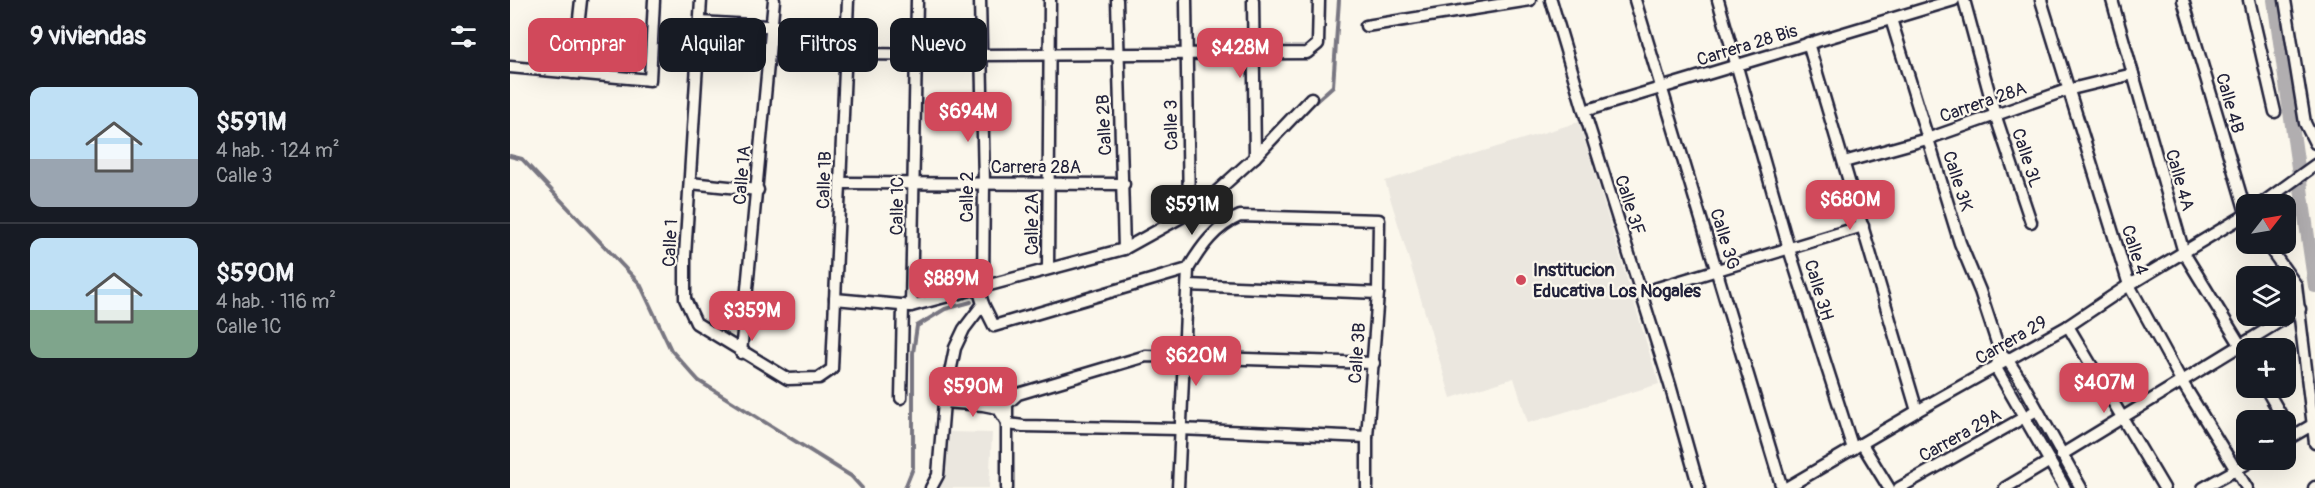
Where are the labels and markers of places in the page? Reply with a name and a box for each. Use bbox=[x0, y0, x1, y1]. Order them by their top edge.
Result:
pin: $428M bbox=[1198, 28, 1282, 79]
pin: $694M bbox=[926, 92, 1010, 143]
pin: $680M bbox=[1808, 180, 1892, 231]
pin: $591M bbox=[1150, 185, 1234, 236]
pin: $889M bbox=[909, 259, 993, 310]
place label: Institucion Educativa Los Nogales bbox=[1533, 259, 1702, 303]
marker: Institucion Educativa Los Nogales bbox=[1514, 273, 1528, 287]
pin: $359M bbox=[710, 291, 794, 342]
pin: $620M bbox=[1154, 336, 1238, 387]
pin: $407M bbox=[2062, 363, 2146, 414]
pin: $590M bbox=[931, 367, 1015, 418]

